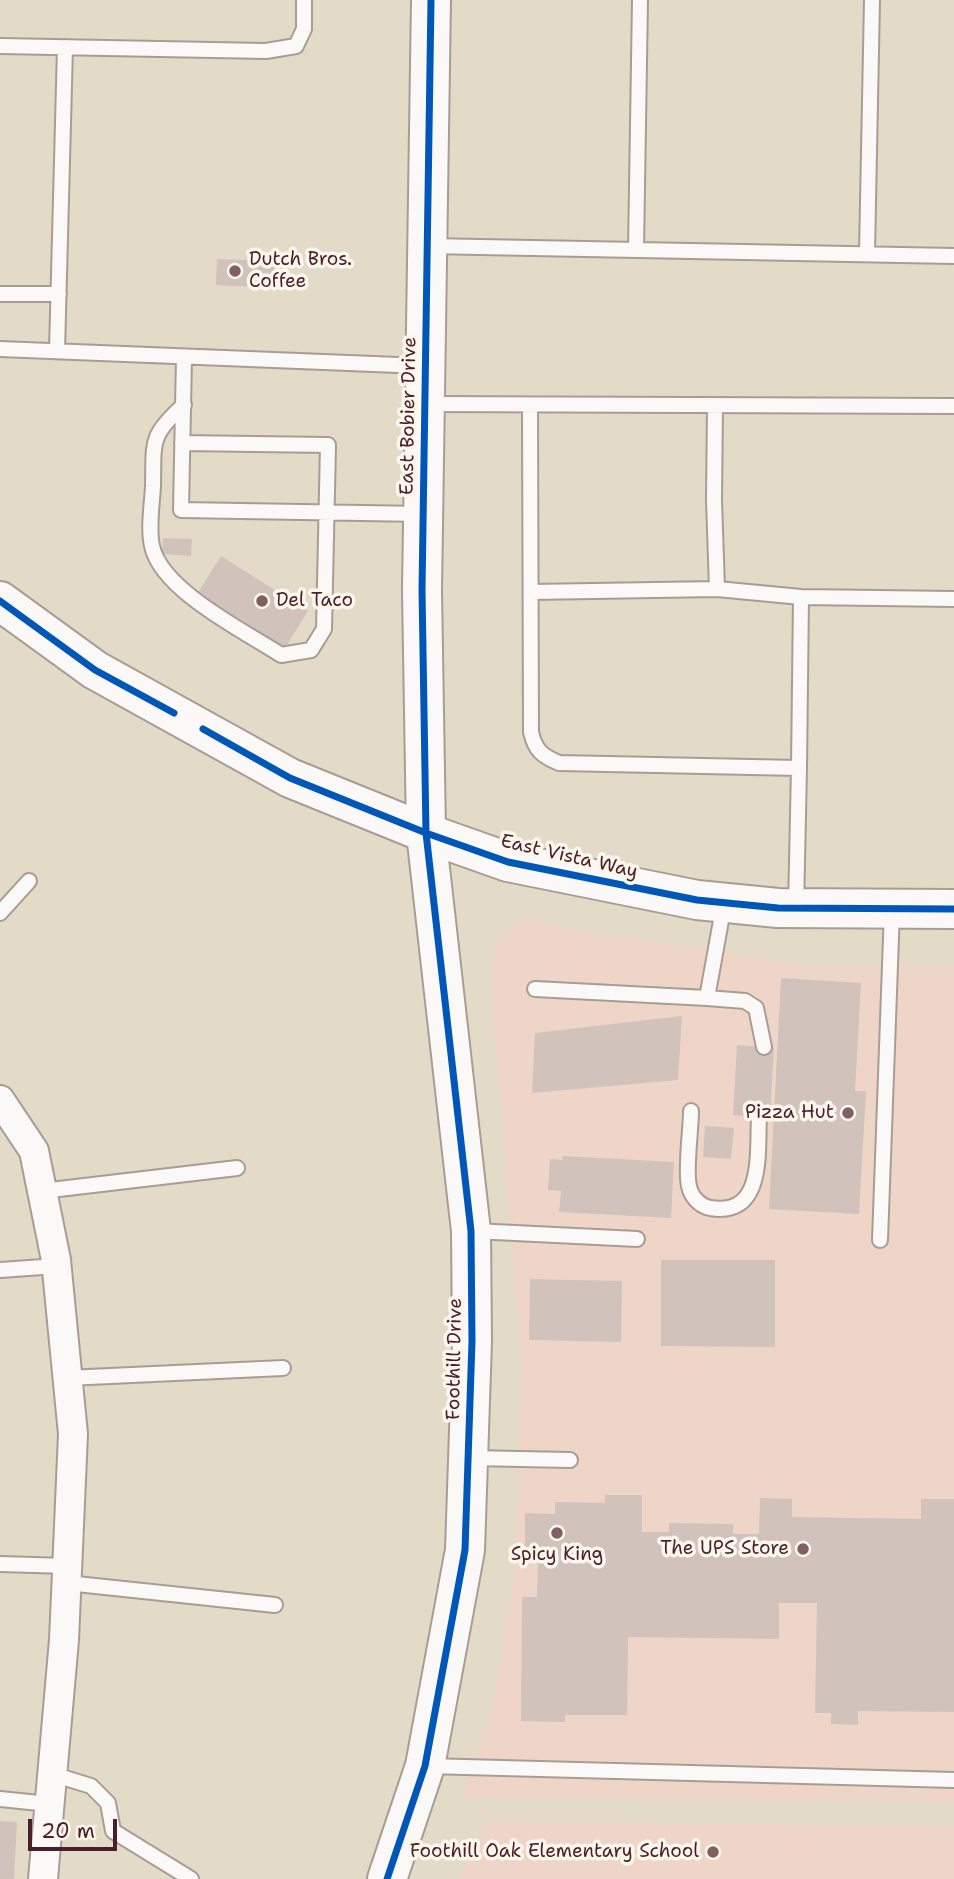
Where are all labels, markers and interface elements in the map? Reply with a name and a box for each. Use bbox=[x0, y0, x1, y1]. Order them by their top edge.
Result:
place label: Dutch Bros. Coffee bbox=[249, 249, 352, 293]
marker: Dutch Bros. Coffee bbox=[227, 263, 243, 279]
street label: East Bobier Drive bbox=[396, 337, 422, 495]
place label: Del Taco bbox=[276, 590, 353, 612]
marker: Del Taco bbox=[254, 593, 270, 609]
street label: East Vista Way bbox=[498, 830, 640, 884]
place label: Pizza Hut bbox=[745, 1102, 834, 1124]
marker: Pizza Hut bbox=[840, 1105, 856, 1121]
street label: Foothill Drive bbox=[443, 1298, 467, 1420]
marker: Spicy King bbox=[549, 1525, 565, 1541]
place label: The UPS Store bbox=[660, 1538, 789, 1560]
marker: The UPS Store bbox=[795, 1541, 811, 1557]
place label: Spicy King bbox=[511, 1544, 603, 1566]
scale bar bbox=[32, 1806, 121, 1850]
text: 20 m bbox=[41, 1817, 95, 1845]
place label: Foothill Oak Elementary School bbox=[410, 1841, 699, 1863]
marker: Foothill Oak Elementary School bbox=[705, 1844, 721, 1860]

